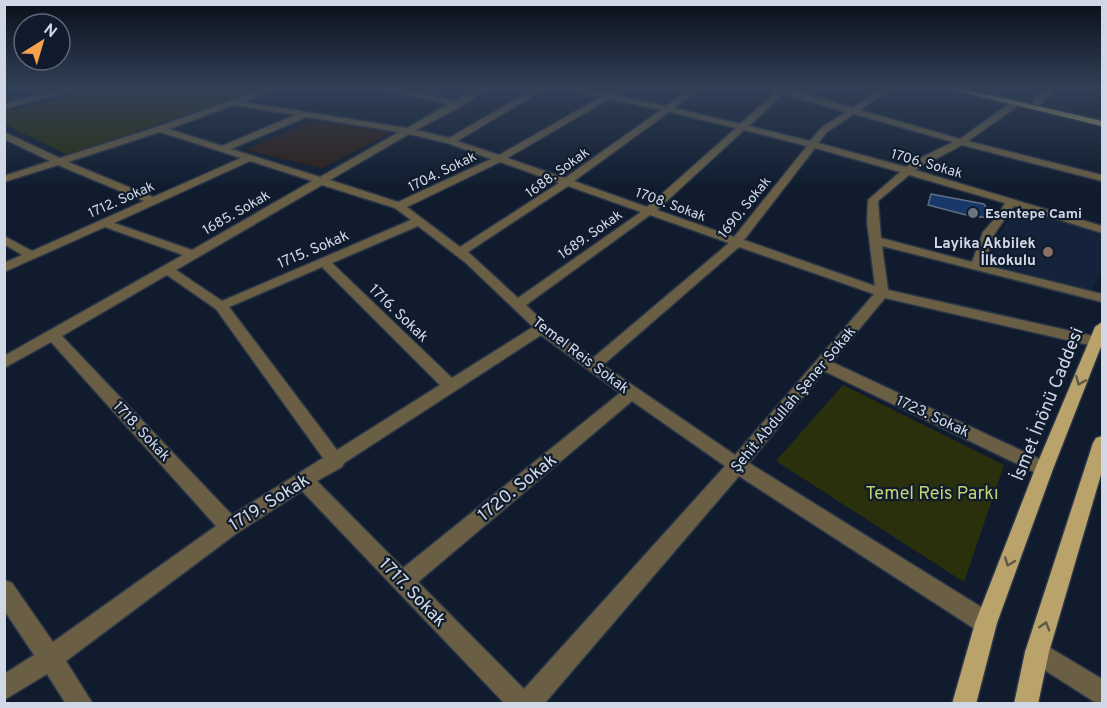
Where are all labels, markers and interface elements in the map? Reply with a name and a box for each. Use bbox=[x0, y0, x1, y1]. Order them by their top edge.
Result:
north arrow bbox=[12, 12, 72, 72]
text: N bbox=[39, 20, 60, 43]
street label: 1688. Sokak bbox=[523, 144, 593, 202]
street label: 1706. Sokak bbox=[889, 146, 964, 183]
street label: 1704. Sokak bbox=[406, 148, 480, 196]
street label: 1690. Sokak bbox=[715, 174, 775, 242]
street label: 1712. Sokak bbox=[86, 178, 157, 223]
street label: 1708. Sokak bbox=[633, 185, 708, 226]
street label: 1685. Sokak bbox=[200, 187, 274, 239]
marker: Esentepe Cami bbox=[966, 206, 980, 220]
place label: Esentepe Cami bbox=[985, 206, 1082, 223]
street label: 1689. Sokak bbox=[555, 207, 626, 264]
street label: 1715. Sokak bbox=[275, 227, 352, 274]
place label: Layika Akbilek İlkokulu bbox=[934, 235, 1036, 271]
marker: Layika Akbilek İlkokulu bbox=[1041, 245, 1055, 259]
street label: 1716. Sokak bbox=[364, 281, 432, 347]
street label: Temel Reis Sokak bbox=[528, 314, 632, 399]
street label: Şehit Abdullah Şener Sokak bbox=[727, 323, 861, 477]
street label: İsmet İnönü Caddesi bbox=[1005, 324, 1090, 485]
one-way arrow bbox=[1075, 374, 1087, 385]
street label: 1723. Sokak bbox=[893, 392, 972, 443]
street label: 1718. Sokak bbox=[108, 398, 174, 466]
street label: 1720. Sokak bbox=[474, 449, 562, 527]
street label: 1719. Sokak bbox=[225, 469, 314, 537]
park label: Temel Reis Parkı bbox=[865, 483, 999, 506]
street label: 1717. Sokak bbox=[373, 554, 451, 633]
one-way arrow bbox=[1004, 556, 1016, 567]
one-way arrow bbox=[1038, 621, 1050, 632]

